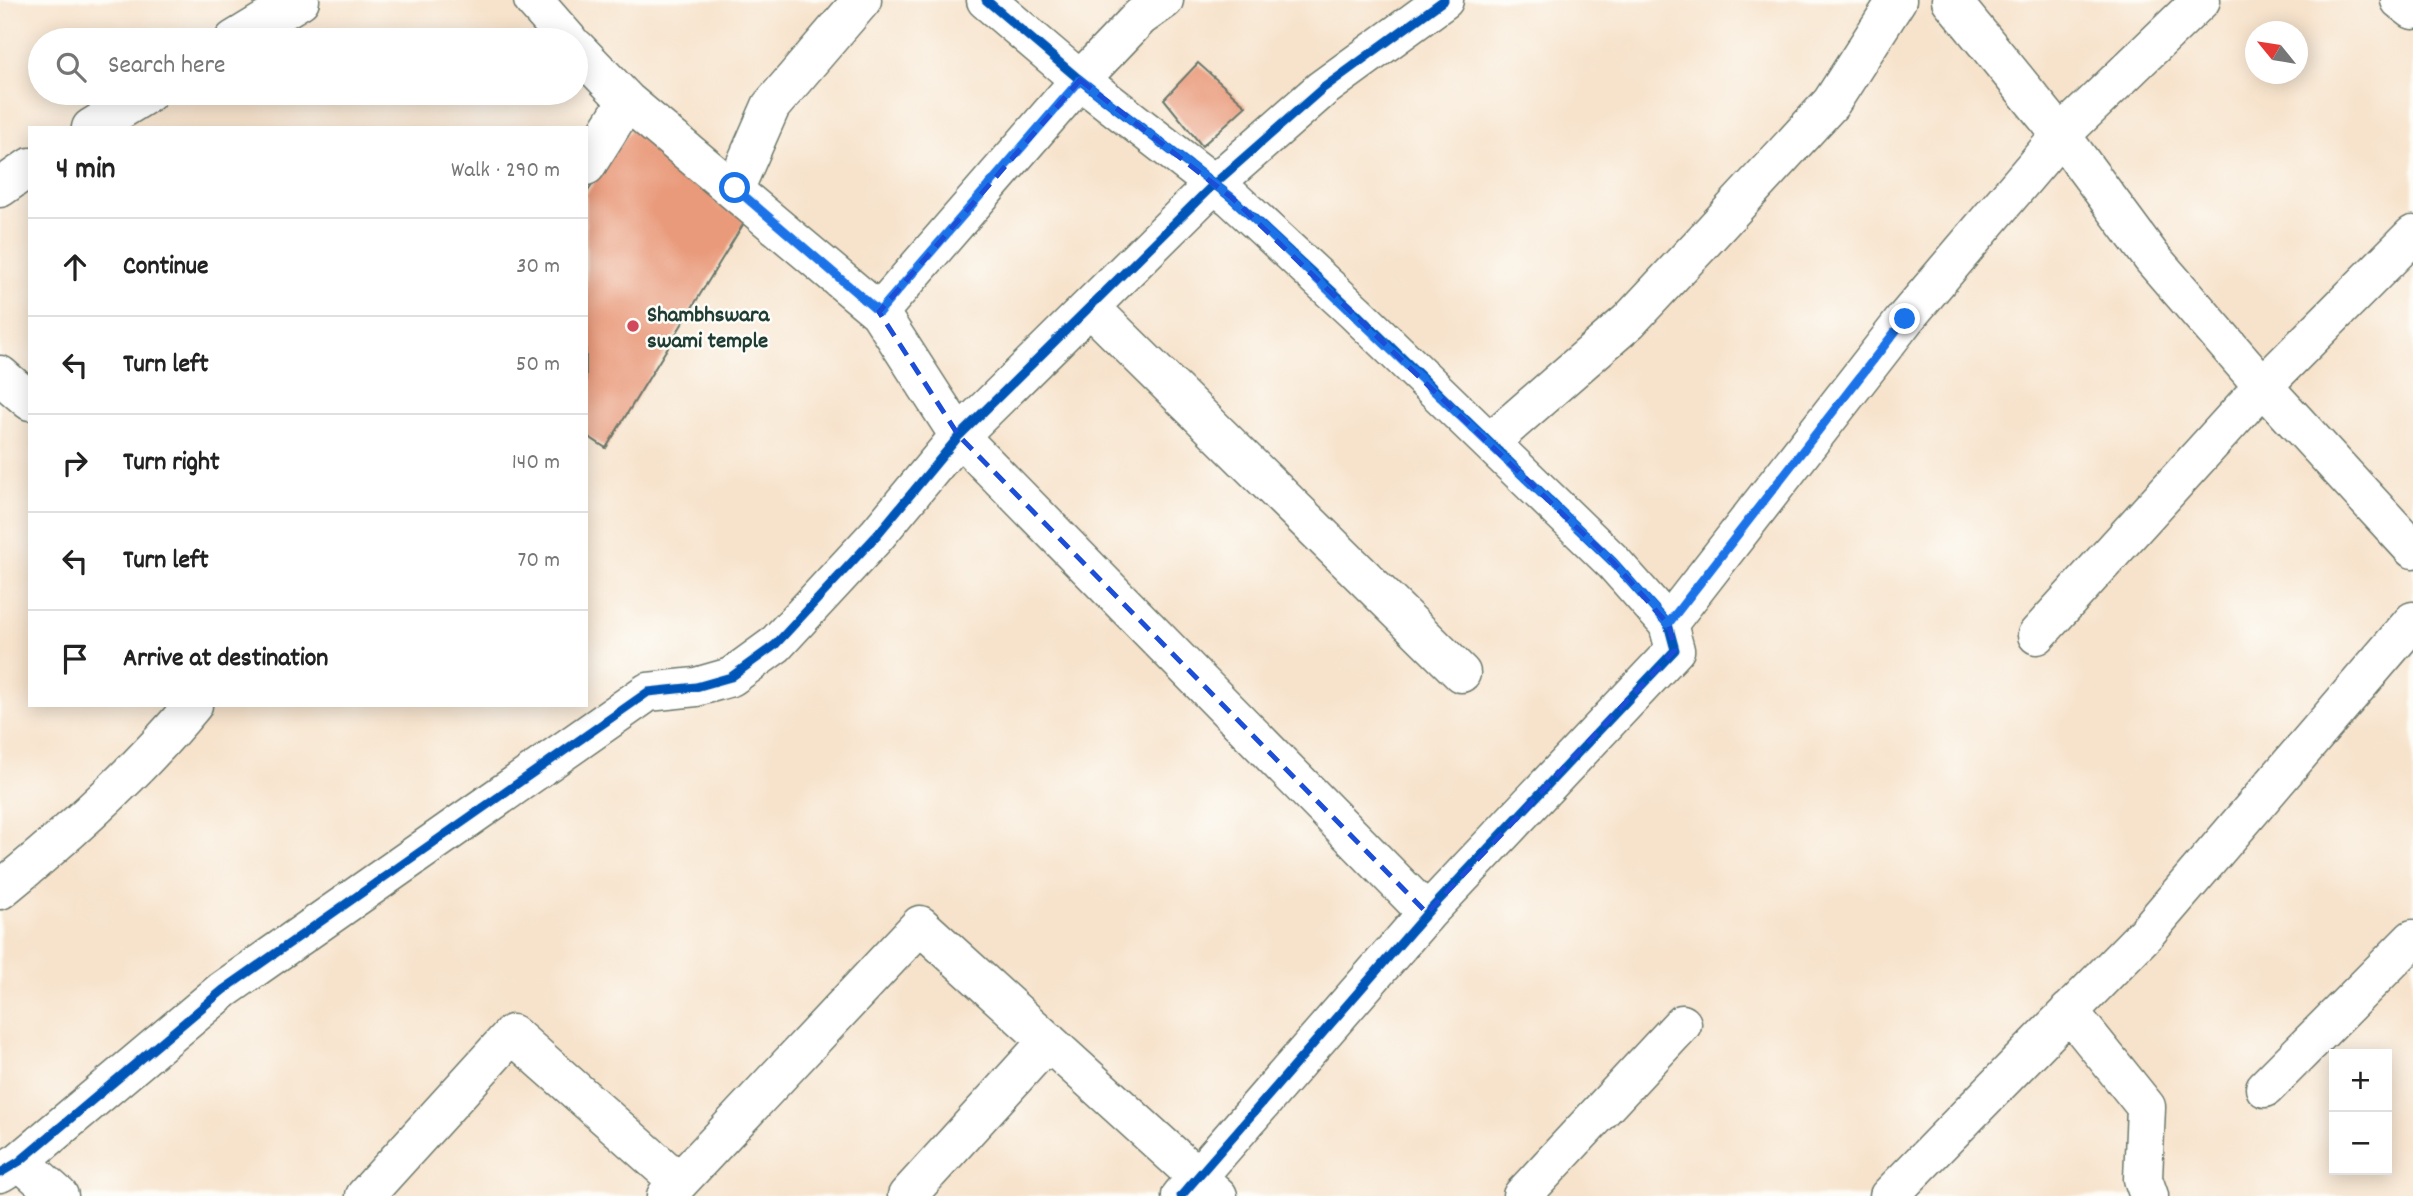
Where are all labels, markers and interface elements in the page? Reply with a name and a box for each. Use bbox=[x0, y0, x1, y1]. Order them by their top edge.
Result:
north arrow bbox=[2245, 21, 2308, 84]
search box bbox=[28, 28, 588, 105]
icon: search bbox=[52, 48, 90, 86]
text: Search here bbox=[108, 48, 226, 85]
text: 4 min bbox=[56, 150, 115, 193]
text: Walk · 290 m bbox=[451, 155, 560, 188]
route start bbox=[719, 172, 750, 203]
icon: ahead bbox=[56, 248, 94, 286]
text: Continue bbox=[123, 249, 208, 286]
text: 30 m bbox=[516, 251, 560, 284]
place label: Shambhswara swami temple bbox=[647, 300, 771, 359]
route end bbox=[1889, 303, 1920, 334]
marker: Shambhswara swami temple bbox=[625, 318, 641, 334]
icon: left bbox=[56, 346, 94, 384]
text: Turn left bbox=[123, 347, 209, 384]
text: 50 m bbox=[516, 349, 560, 382]
icon: right bbox=[56, 444, 94, 482]
text: Turn right bbox=[123, 445, 220, 482]
text: 140 m bbox=[512, 447, 560, 480]
icon: left bbox=[56, 542, 94, 580]
text: Turn left bbox=[123, 543, 209, 580]
text: 70 m bbox=[518, 545, 560, 578]
icon: arrive bbox=[56, 640, 94, 678]
text: Arrive at destination bbox=[123, 641, 328, 678]
map controls bbox=[2329, 1049, 2392, 1175]
button: + bbox=[2329, 1049, 2392, 1112]
button: − bbox=[2329, 1112, 2392, 1175]

